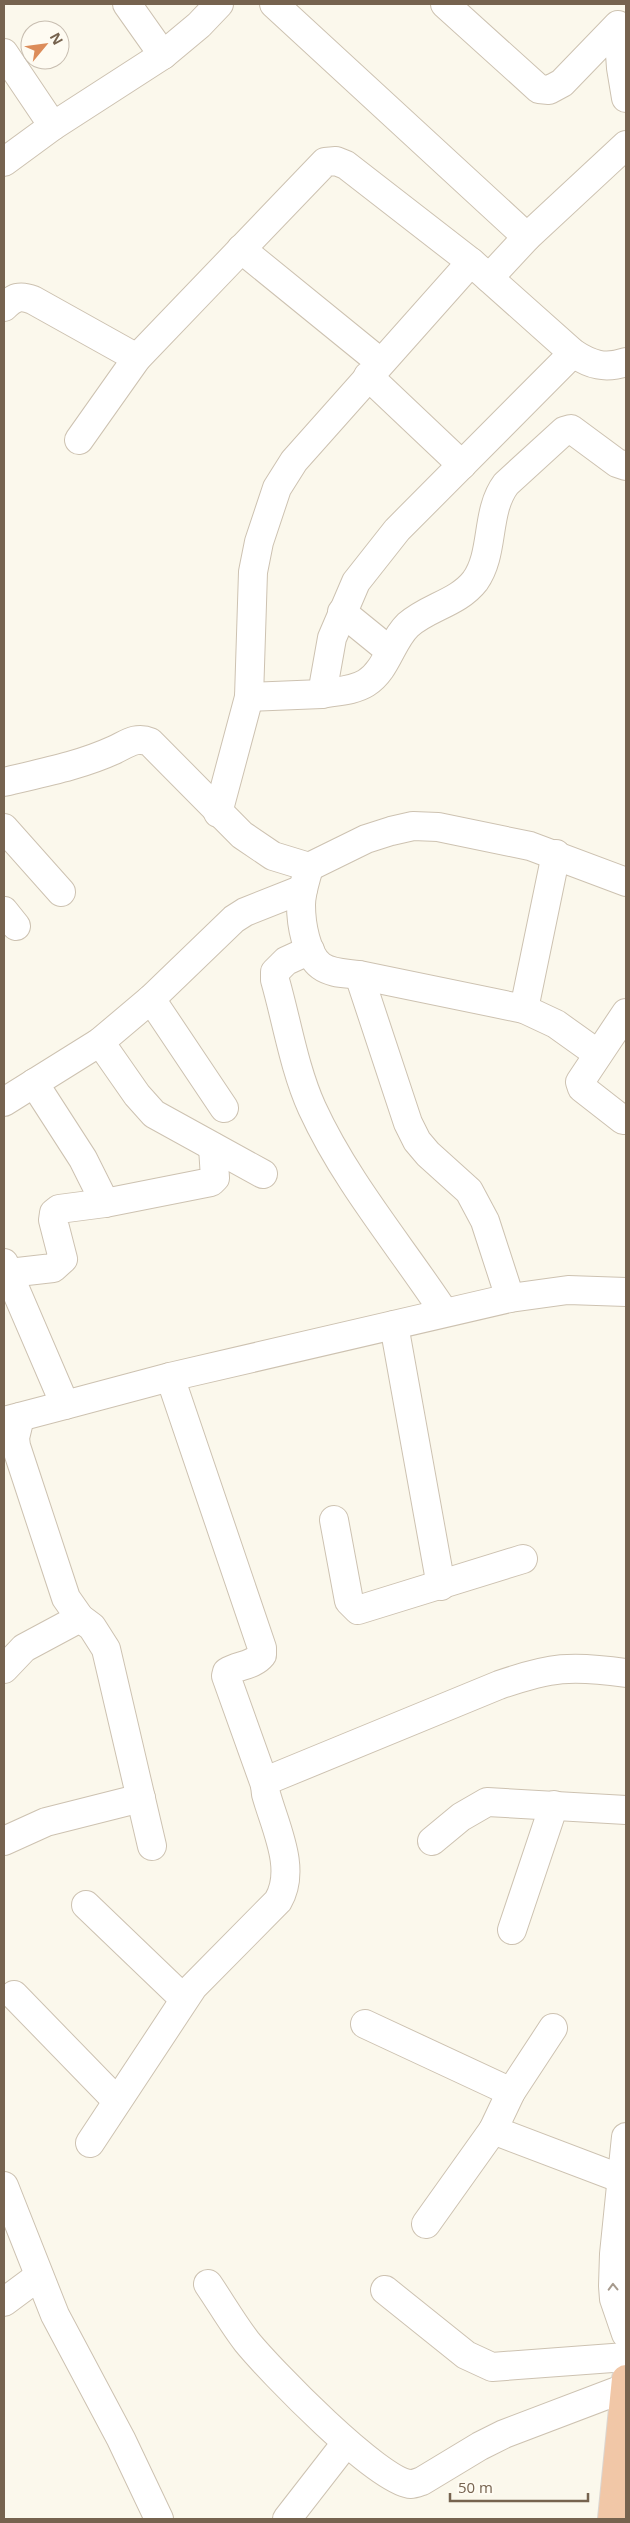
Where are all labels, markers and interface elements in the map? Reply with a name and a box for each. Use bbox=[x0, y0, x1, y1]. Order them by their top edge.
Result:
north arrow bbox=[20, 20, 70, 70]
text: N bbox=[46, 29, 68, 48]
one-way arrow bbox=[608, 2283, 618, 2291]
scale bar bbox=[450, 2470, 588, 2502]
text: 50 m bbox=[458, 2477, 493, 2497]

